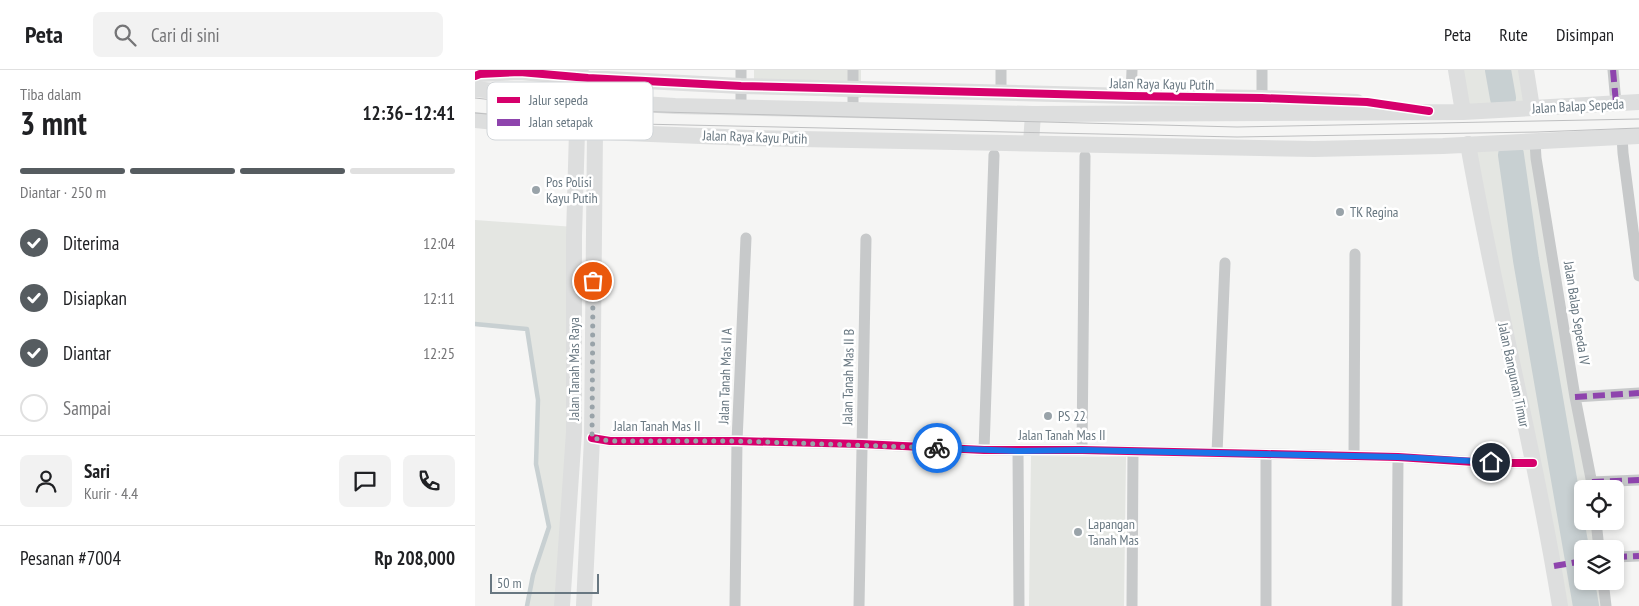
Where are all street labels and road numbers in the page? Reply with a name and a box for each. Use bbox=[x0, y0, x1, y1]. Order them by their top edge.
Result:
street label: Jalan Raya Kayu Putih bbox=[1109, 74, 1214, 94]
street label: Jalan Balap Sepeda bbox=[1530, 95, 1625, 117]
street label: Jalan Raya Kayu Putih bbox=[701, 126, 808, 148]
street label: Jalan Balap Sepeda IV bbox=[1560, 259, 1594, 367]
street label: Jalan Tanah Mas Raya bbox=[565, 317, 583, 422]
street label: Jalan Bangunan Timur bbox=[1494, 320, 1534, 429]
street label: Jalan Tanah Mas II A bbox=[714, 327, 736, 425]
street label: Jalan Tanah Mas II B bbox=[838, 329, 858, 426]
street label: Jalan Tanah Mas II bbox=[613, 417, 700, 435]
street label: Jalan Tanah Mas II bbox=[1018, 426, 1105, 444]

